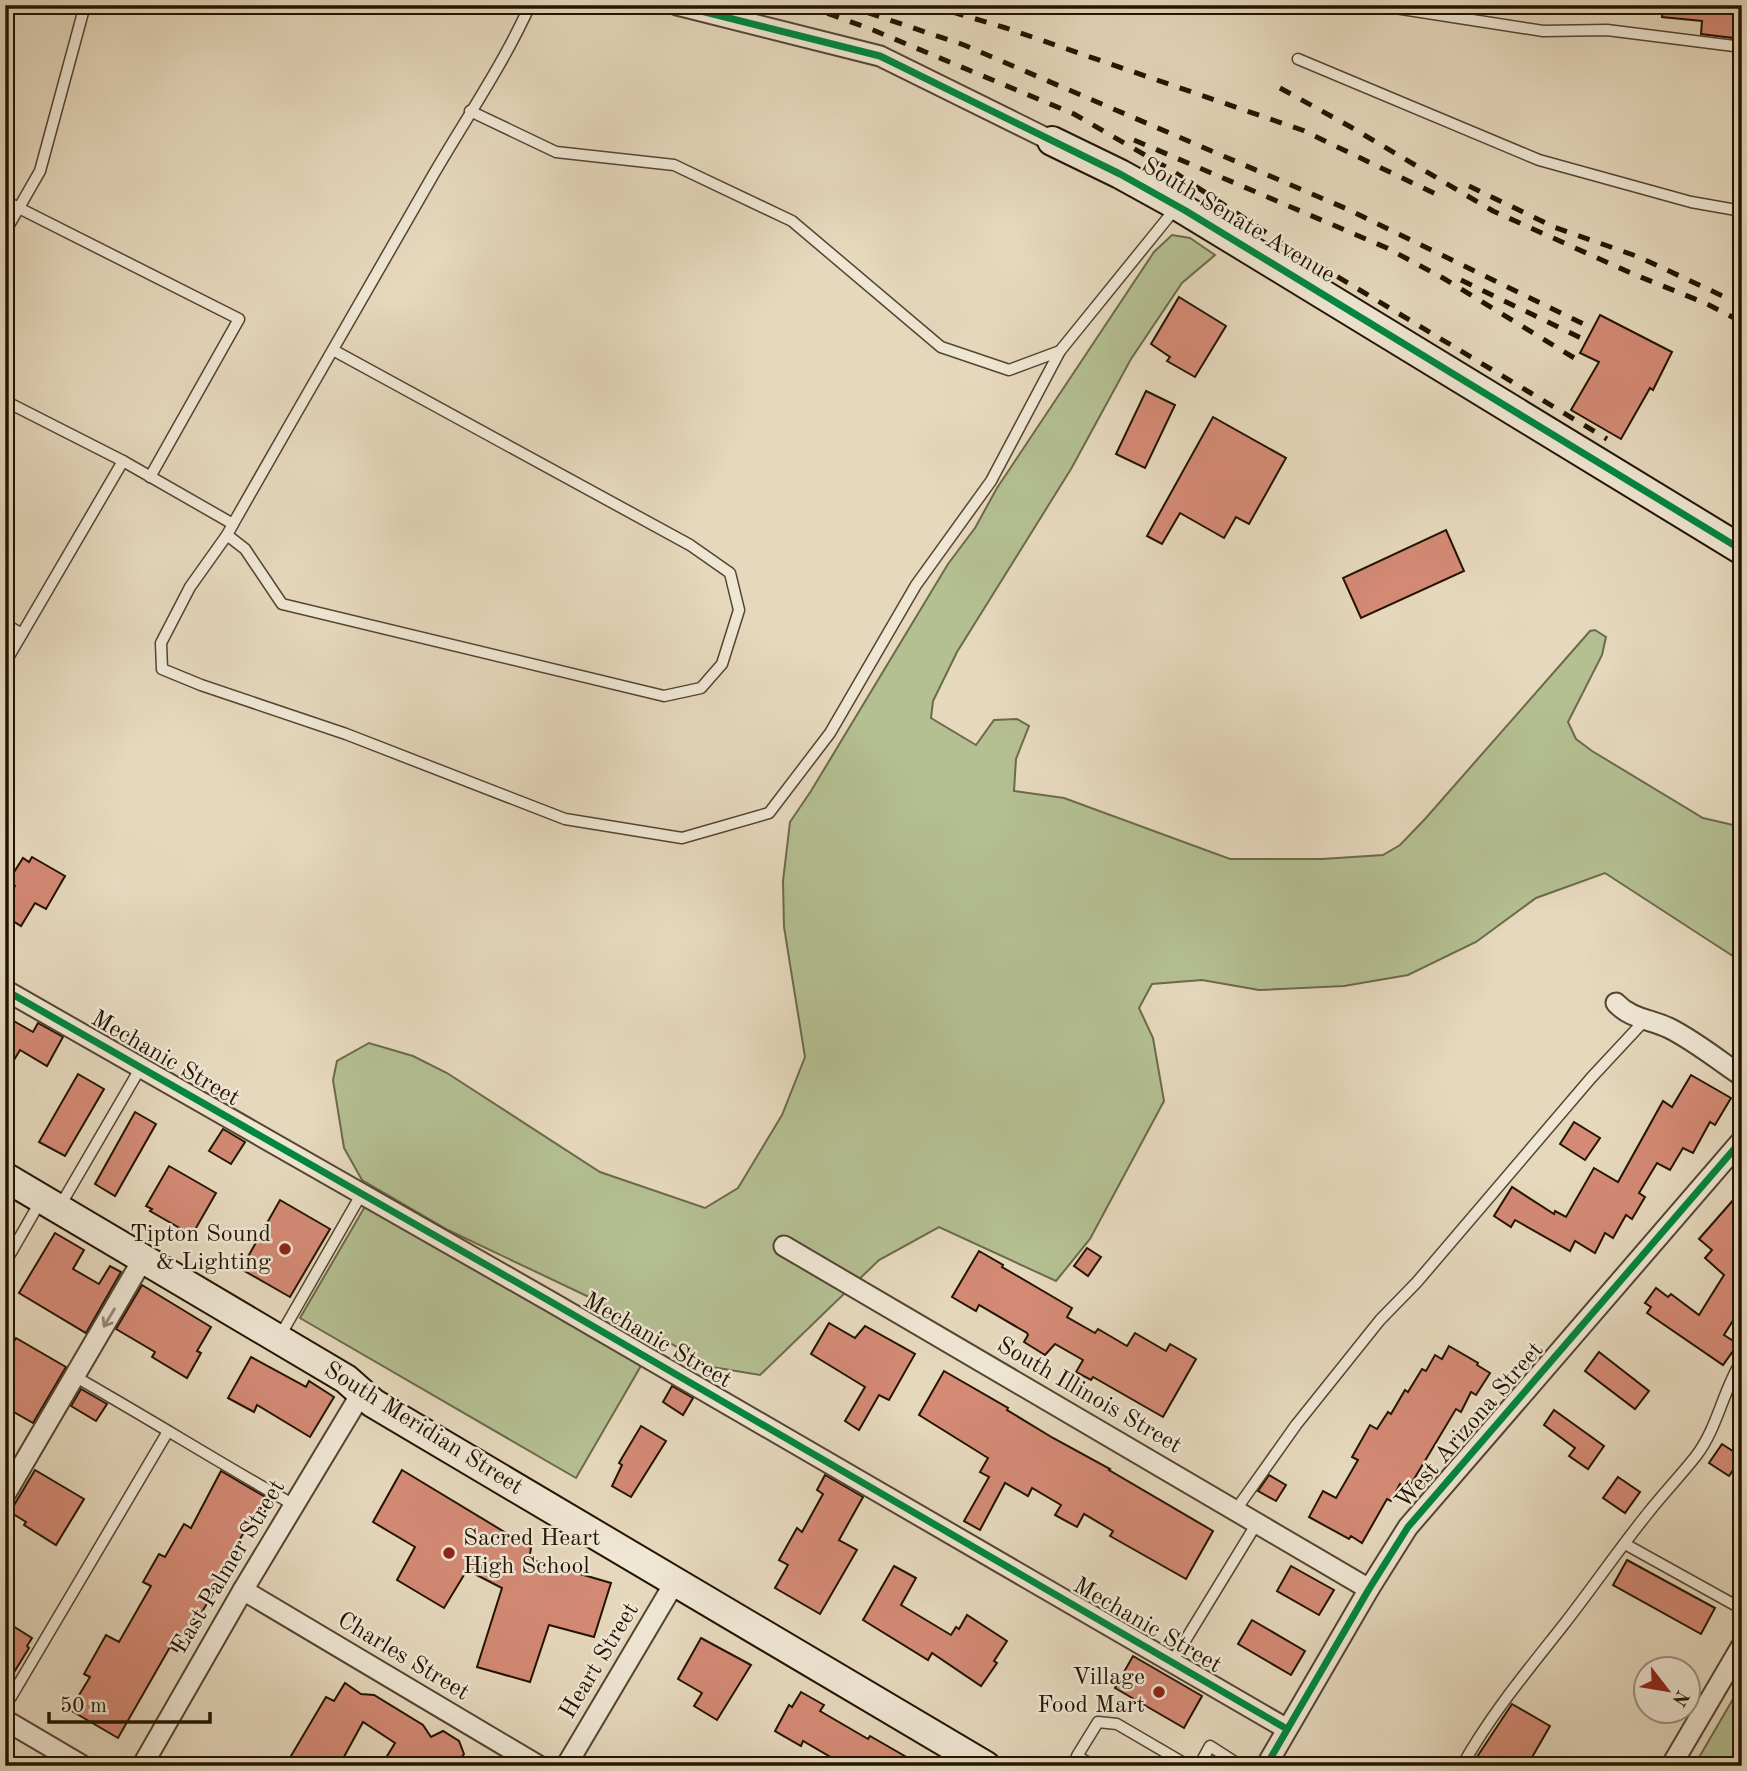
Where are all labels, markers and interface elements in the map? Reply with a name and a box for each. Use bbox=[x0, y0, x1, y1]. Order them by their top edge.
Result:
street label: South Senate Avenue bbox=[1137, 154, 1339, 288]
street label: Mechanic Street bbox=[87, 1007, 243, 1111]
place label: Tipton Sound & Lighting bbox=[130, 1223, 271, 1275]
marker: Tipton Sound & Lighting bbox=[277, 1241, 293, 1257]
street label: Mechanic Street bbox=[579, 1289, 735, 1393]
one-way arrow bbox=[101, 1307, 115, 1327]
street label: South Illinois Street bbox=[993, 1333, 1185, 1459]
street label: West Arizona Street bbox=[1391, 1338, 1549, 1514]
street label: South Meridian Street bbox=[319, 1358, 527, 1500]
street label: East Palmer Street bbox=[168, 1476, 290, 1658]
place label: Sacred Heart High School bbox=[463, 1527, 600, 1579]
marker: Sacred Heart High School bbox=[441, 1545, 457, 1561]
street label: Mechanic Street bbox=[1069, 1574, 1225, 1678]
street label: Heart Street bbox=[556, 1599, 644, 1723]
street label: Charles Street bbox=[333, 1608, 473, 1706]
north arrow bbox=[1632, 1656, 1702, 1726]
place label: Village Food Mart bbox=[1037, 1666, 1145, 1718]
scale bar bbox=[49, 1680, 210, 1724]
marker: Village Food Mart bbox=[1151, 1684, 1167, 1700]
text: N bbox=[1667, 1686, 1691, 1709]
text: 50 m bbox=[60, 1696, 107, 1717]

